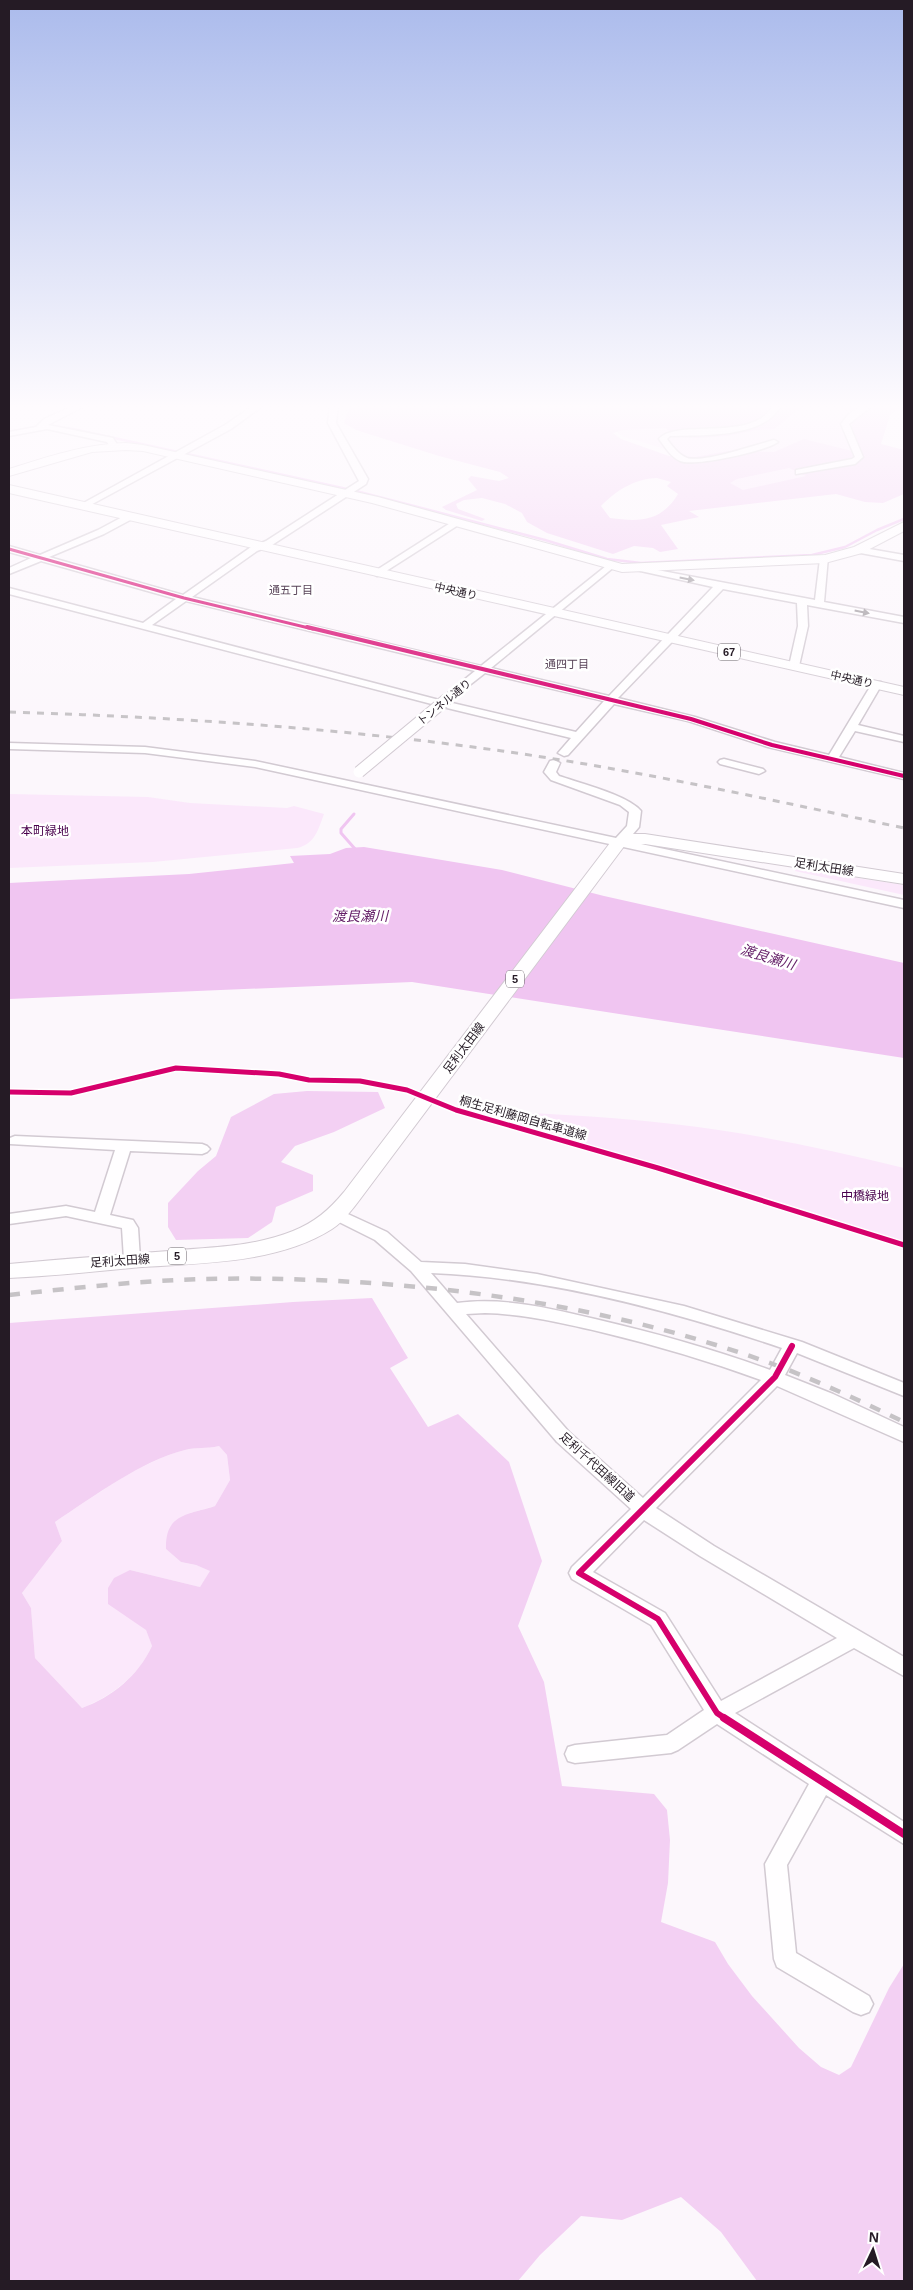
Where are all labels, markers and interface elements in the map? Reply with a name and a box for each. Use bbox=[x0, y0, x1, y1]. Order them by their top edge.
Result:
one-way arrow bbox=[679, 576, 695, 584]
street label: 中央通り bbox=[433, 580, 479, 602]
district label: 通五丁目 bbox=[269, 584, 313, 596]
one-way arrow bbox=[854, 608, 869, 616]
road number: 67 bbox=[718, 644, 740, 660]
district label: 通四丁目 bbox=[545, 658, 589, 670]
street label: 中央通り bbox=[829, 668, 875, 690]
street label: トンネル通り bbox=[415, 677, 473, 727]
park label: 本町緑地 bbox=[21, 824, 69, 838]
street label: 足利太田線 bbox=[793, 855, 855, 879]
water label: 渡良瀬川 bbox=[332, 908, 390, 924]
water label: 渡良瀬川 bbox=[739, 941, 799, 973]
road number: 5 bbox=[506, 971, 524, 988]
street label: 足利太田線 bbox=[440, 1020, 488, 1076]
street label: 桐生足利藤岡自転車道線 bbox=[458, 1093, 588, 1143]
park label: 中橋緑地 bbox=[841, 1189, 889, 1203]
road number: 5 bbox=[168, 1248, 186, 1264]
street label: 足利太田線 bbox=[90, 1252, 150, 1270]
street label: 足利千代田線旧道 bbox=[557, 1430, 637, 1504]
north arrow bbox=[848, 2225, 898, 2275]
text: N bbox=[868, 2229, 880, 2245]

